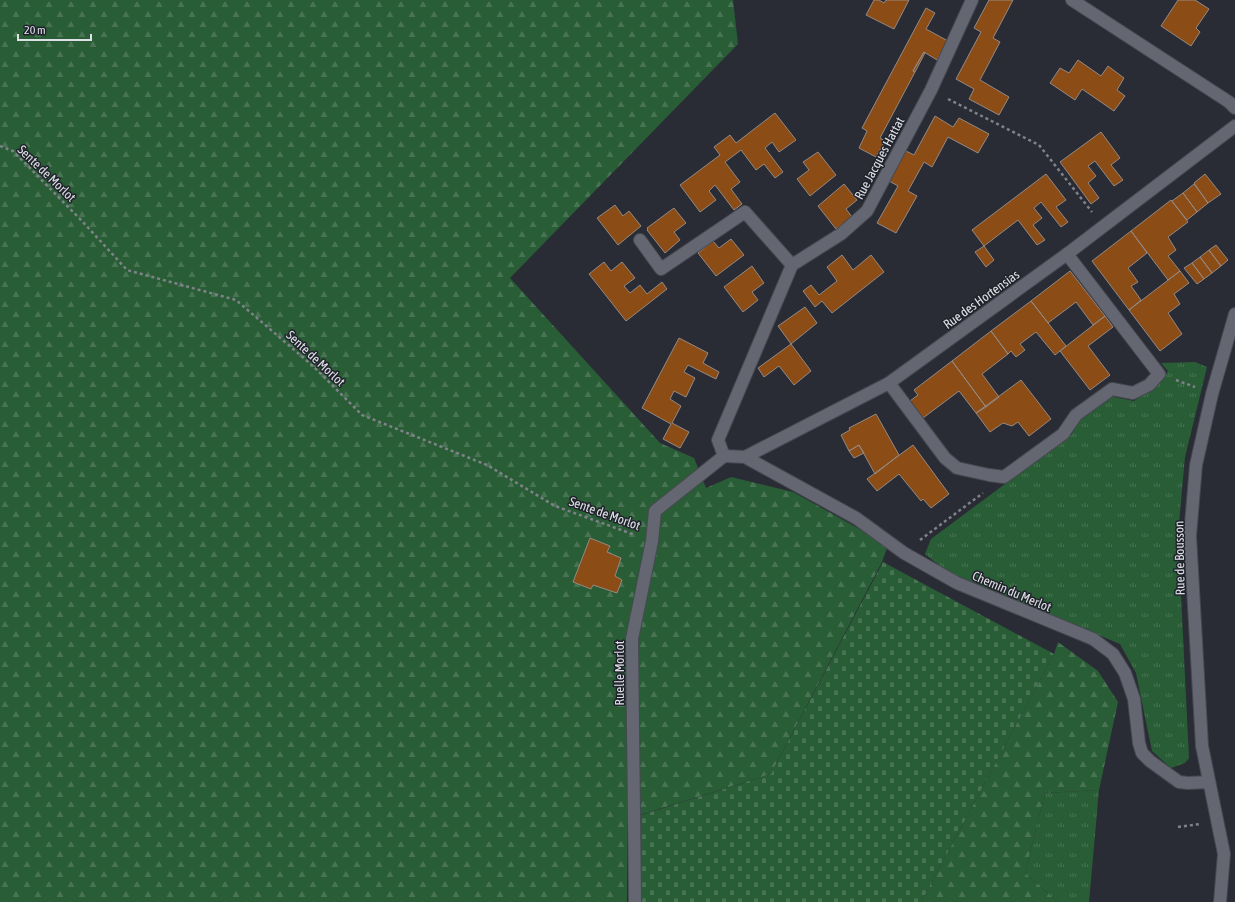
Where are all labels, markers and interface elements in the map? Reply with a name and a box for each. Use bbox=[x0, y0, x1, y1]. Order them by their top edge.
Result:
scale bar bbox=[18, 16, 91, 42]
text: 20 m bbox=[24, 23, 46, 37]
street label: Rue Jacques Hattat bbox=[851, 114, 908, 202]
street label: Sente de Morlot bbox=[15, 142, 79, 205]
street label: Rue des Hortensias bbox=[940, 267, 1023, 332]
street label: Sente de Morlot bbox=[283, 327, 348, 389]
street label: Sente de Morlot bbox=[567, 494, 643, 533]
street label: Rue de Bousson bbox=[1171, 521, 1188, 595]
street label: Chemin du Merlot bbox=[970, 568, 1054, 615]
street label: Ruelle Morlot bbox=[612, 640, 627, 705]

